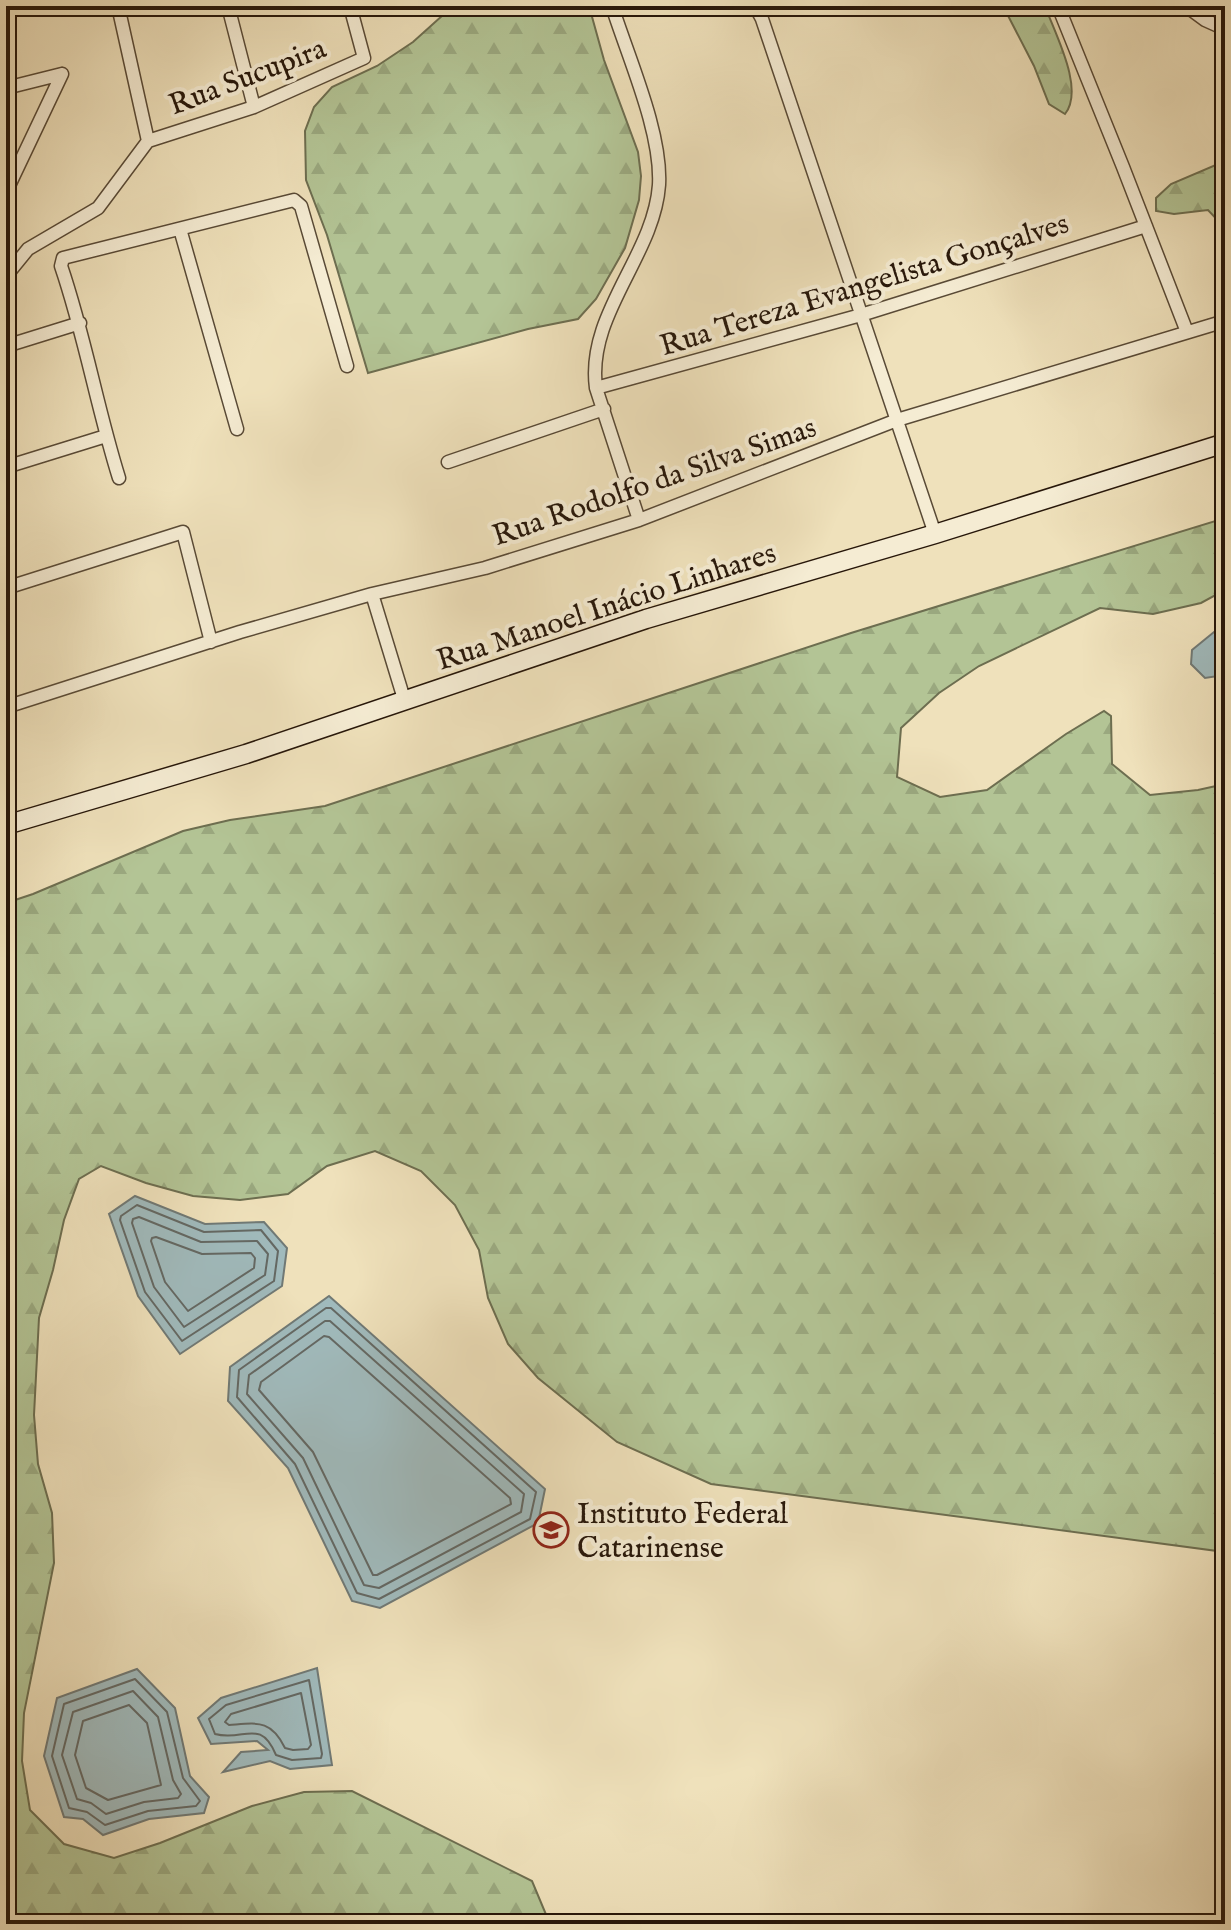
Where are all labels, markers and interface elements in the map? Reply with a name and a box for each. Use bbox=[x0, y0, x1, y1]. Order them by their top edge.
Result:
street label: Rua Sucupira bbox=[164, 31, 332, 125]
street label: Rua Tereza Evangelista Gonçalves bbox=[656, 206, 1074, 366]
street label: Rua Rodolfo da Silva Simas bbox=[488, 410, 822, 556]
street label: Rua Manoel Inácio Linhares bbox=[432, 535, 781, 681]
place label: Instituto Federal Catarinense bbox=[577, 1496, 789, 1568]
school or university icon: Instituto Federal Catarinense bbox=[532, 1511, 570, 1549]

